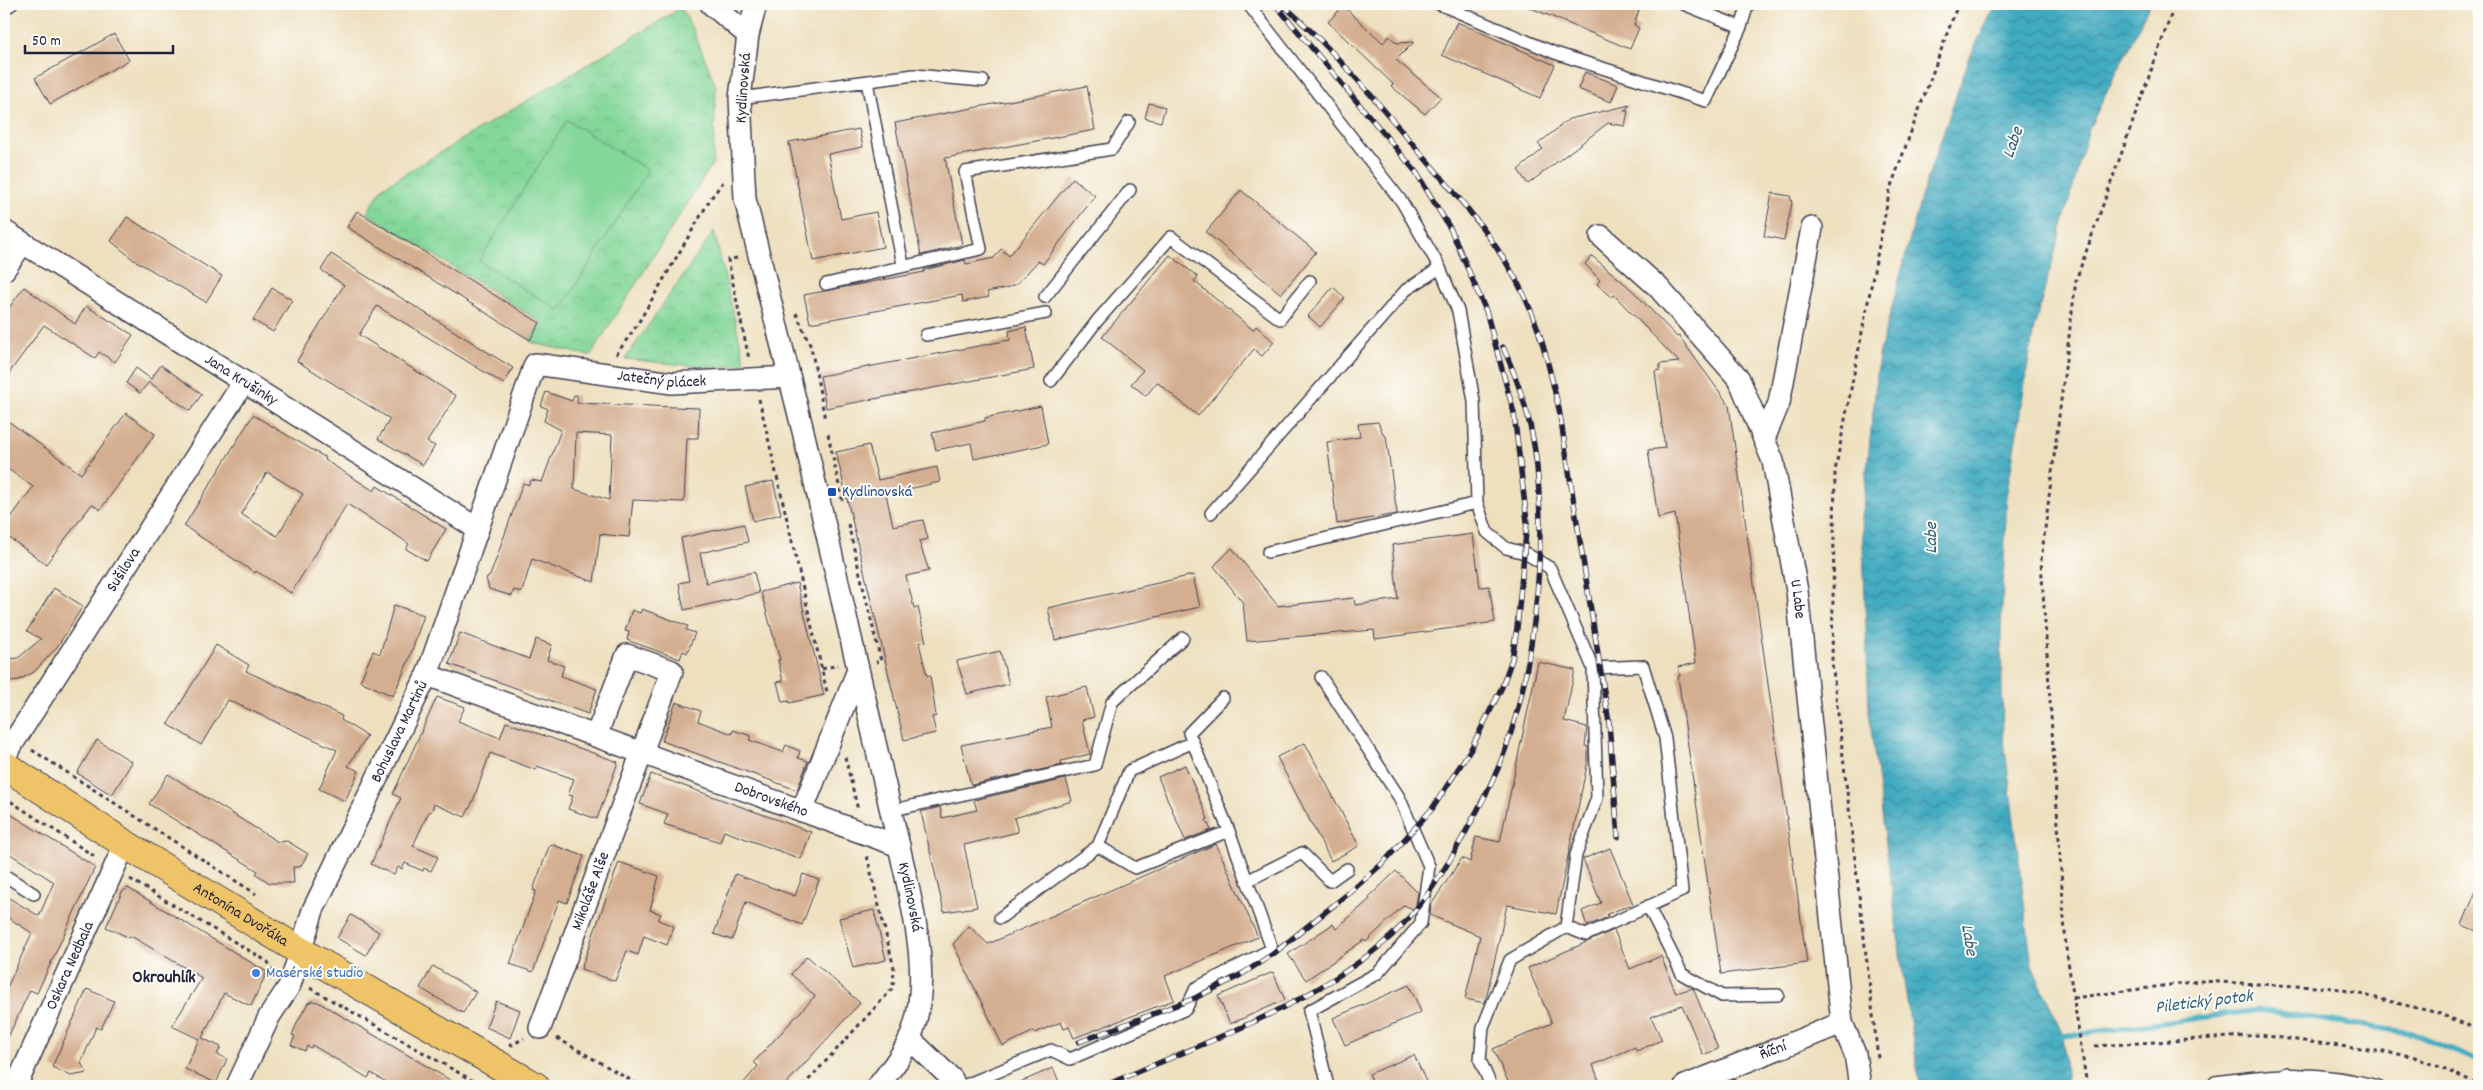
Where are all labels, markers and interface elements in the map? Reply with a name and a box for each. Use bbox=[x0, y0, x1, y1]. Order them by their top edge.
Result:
scale bar bbox=[25, 22, 172, 54]
text: 50 m bbox=[32, 31, 61, 53]
street label: Kydlinovská bbox=[730, 52, 758, 124]
water label: Labe bbox=[1997, 123, 2032, 162]
street label: Jana Krušinky bbox=[200, 348, 283, 412]
street label: Jatečný plácek bbox=[616, 364, 707, 395]
place label: Kydlinovská bbox=[842, 481, 913, 504]
marker: Kydlinovská bbox=[826, 486, 838, 498]
water label: Labe bbox=[1920, 521, 1945, 554]
street label: Sušilova bbox=[101, 543, 147, 597]
street label: U Labe bbox=[1784, 577, 1811, 620]
street label: Bohuslava Martinů bbox=[365, 677, 434, 787]
street label: Dobrovského bbox=[731, 776, 811, 824]
street label: Mikoláše Alše bbox=[566, 849, 616, 933]
street label: Kydlinovská bbox=[892, 860, 928, 934]
street label: Antonína Dvořáka bbox=[188, 877, 293, 953]
street label: Oskara Nedbala bbox=[40, 917, 100, 1014]
water label: Labe bbox=[1953, 922, 1983, 959]
place label: Masérské studio bbox=[266, 962, 363, 985]
district label: Okrouhlík bbox=[132, 966, 196, 991]
marker: Masérské studio bbox=[250, 967, 262, 979]
water label: Piletický potok bbox=[2154, 984, 2256, 1021]
street label: Říční bbox=[1756, 1035, 1791, 1066]

